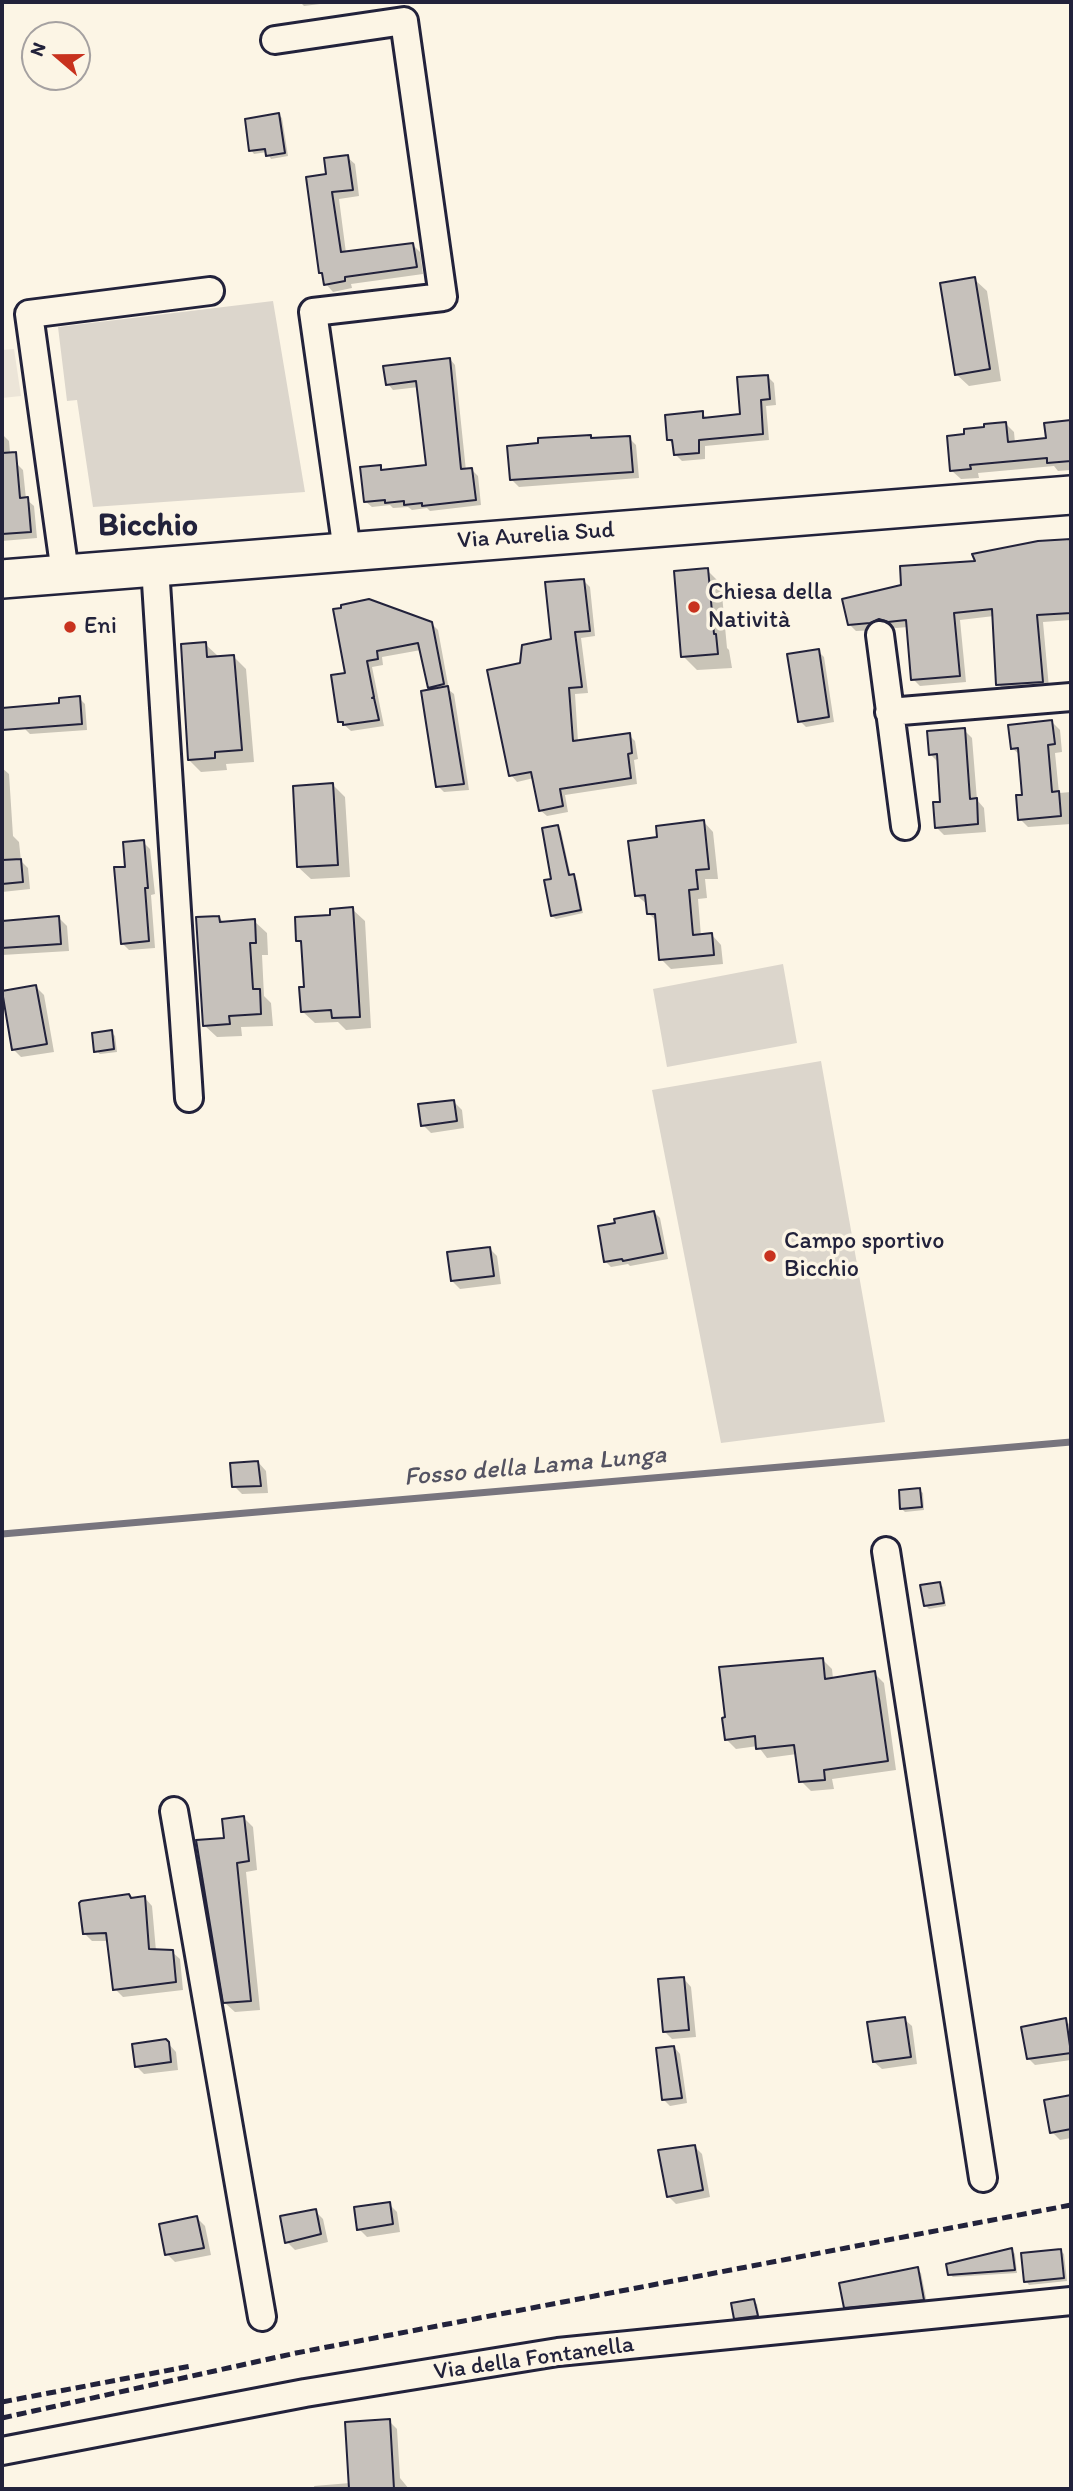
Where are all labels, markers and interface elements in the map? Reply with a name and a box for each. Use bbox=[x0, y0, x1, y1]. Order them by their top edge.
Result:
north arrow bbox=[21, 21, 91, 91]
text: N bbox=[25, 39, 51, 59]
district label: Bicchio bbox=[98, 508, 198, 546]
street label: Via Aurelia Sud bbox=[456, 516, 616, 556]
place label: Chiesa della Natività bbox=[708, 579, 832, 635]
marker: Chiesa della Natività bbox=[686, 599, 702, 615]
place label: Eni bbox=[84, 613, 117, 641]
marker: Eni bbox=[62, 619, 78, 635]
place label: Campo sportivo Bicchio bbox=[784, 1228, 944, 1284]
marker: Campo sportivo Bicchio bbox=[762, 1248, 778, 1264]
water label: Fosso della Lama Lunga bbox=[403, 1440, 667, 1494]
street label: Via della Fontanella bbox=[432, 2331, 636, 2387]

